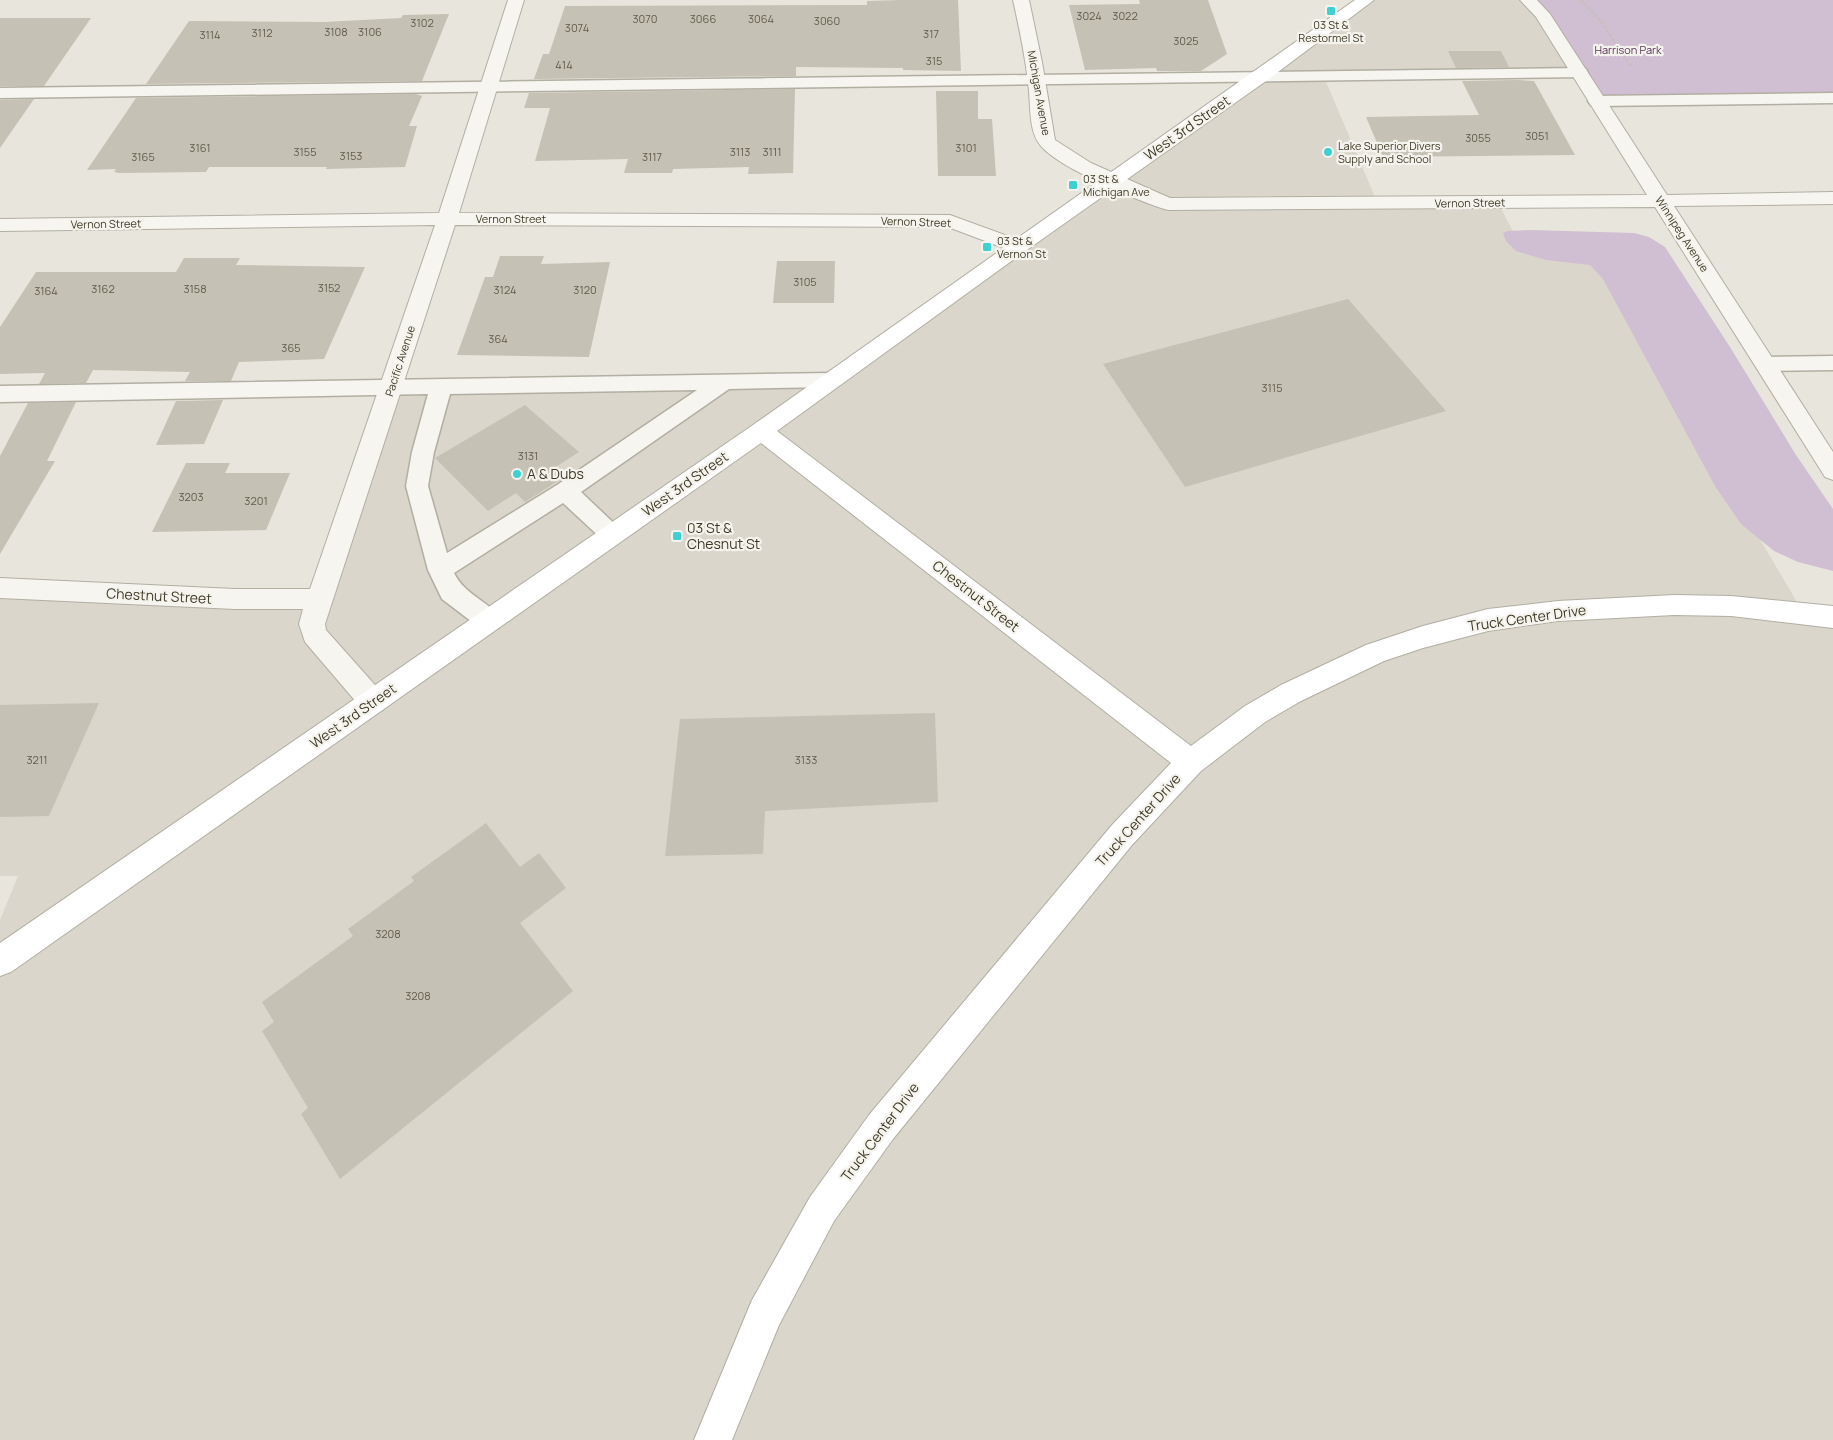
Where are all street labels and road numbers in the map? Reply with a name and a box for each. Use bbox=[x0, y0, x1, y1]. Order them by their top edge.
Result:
street label: Michigan Avenue bbox=[1025, 49, 1054, 137]
street label: West 3rd Street bbox=[1140, 91, 1234, 164]
street label: Winnipeg Avenue bbox=[1652, 193, 1713, 275]
street label: Vernon Street bbox=[1435, 194, 1505, 211]
street label: Vernon Street bbox=[476, 211, 546, 226]
street label: Vernon Street bbox=[881, 213, 951, 230]
street label: Vernon Street bbox=[71, 215, 141, 232]
street label: Pacific Avenue bbox=[381, 323, 418, 398]
street label: West 3rd Street bbox=[638, 447, 732, 520]
street label: Chestnut Street bbox=[929, 556, 1024, 636]
street label: Chestnut Street bbox=[106, 583, 213, 608]
street label: Truck Center Drive bbox=[1467, 600, 1587, 635]
street label: West 3rd Street bbox=[306, 679, 400, 752]
street label: Truck Center Drive bbox=[1091, 769, 1184, 870]
street label: Truck Center Drive bbox=[836, 1079, 923, 1185]

